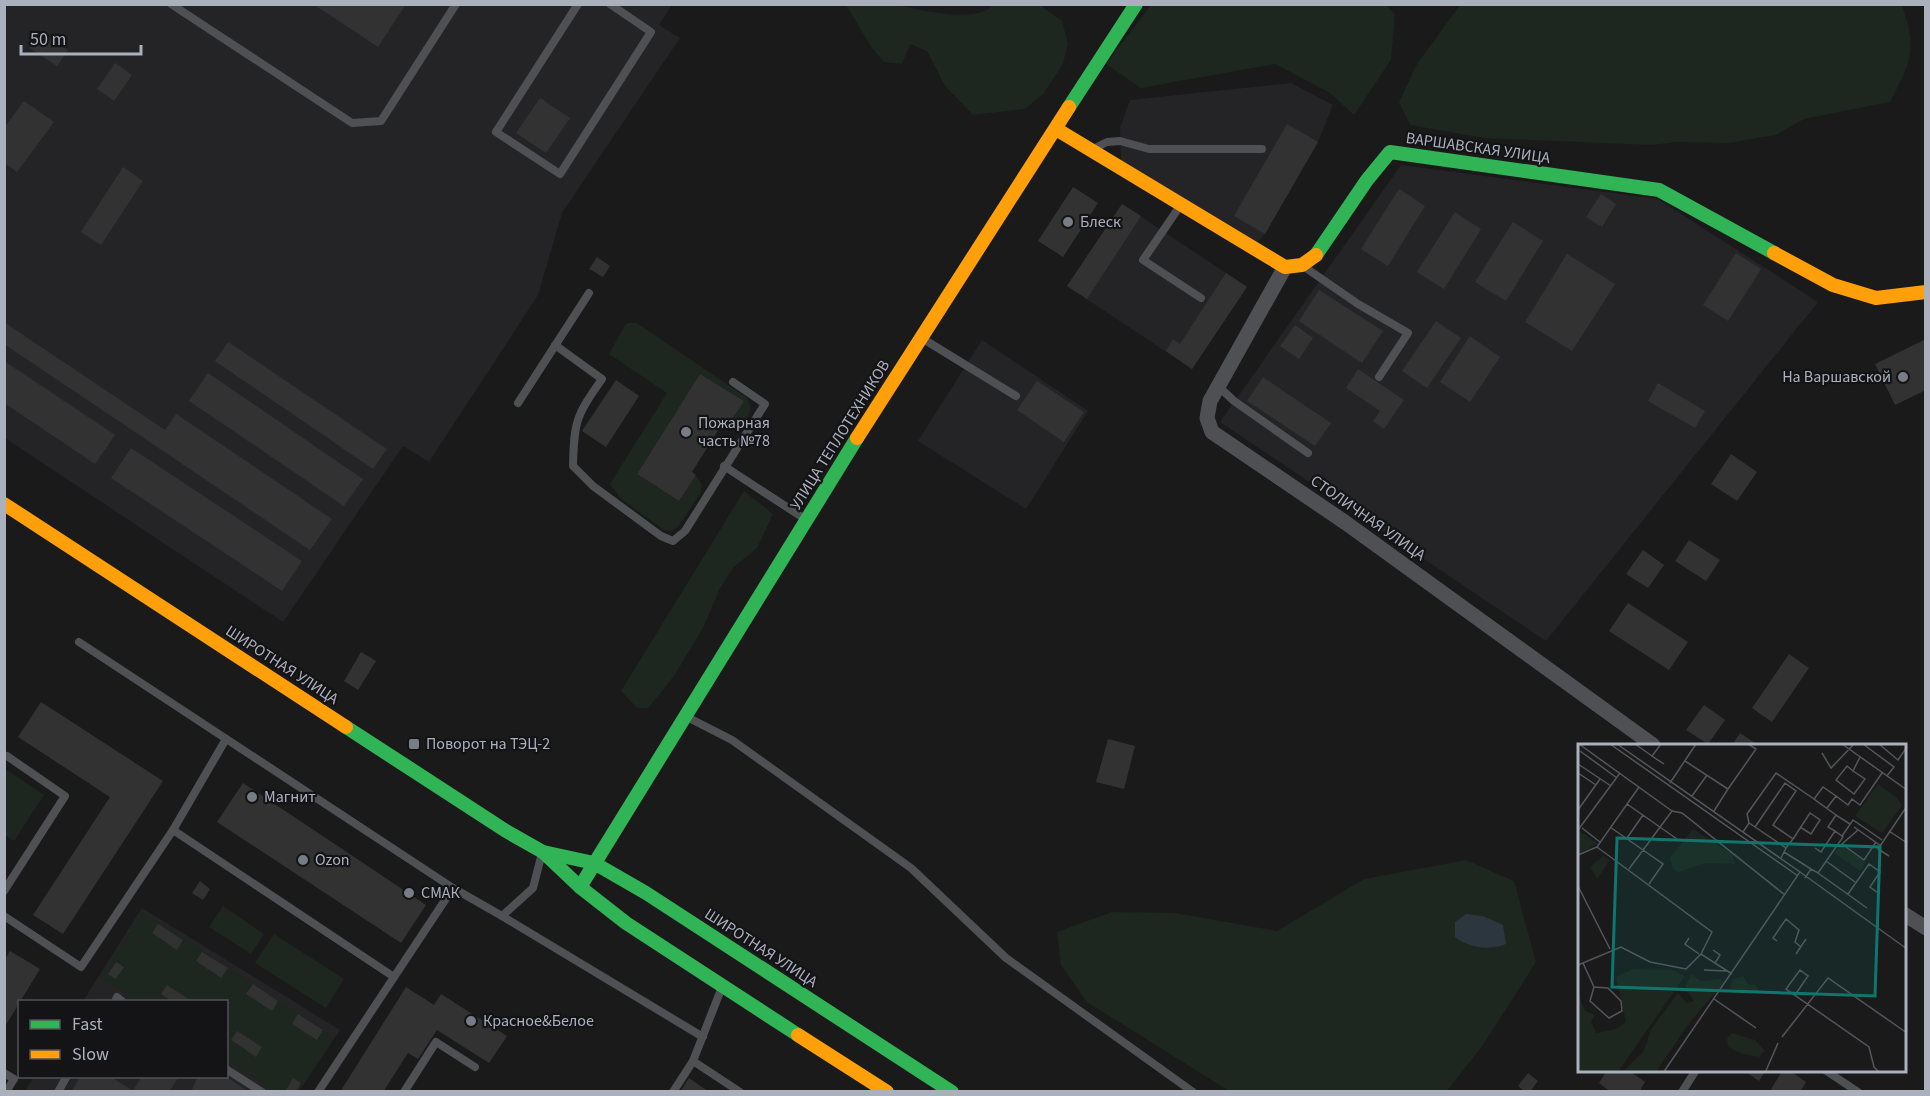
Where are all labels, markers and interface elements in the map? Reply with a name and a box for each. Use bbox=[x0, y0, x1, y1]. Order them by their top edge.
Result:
scale bar bbox=[21, 18, 141, 56]
text: 50 m bbox=[30, 27, 66, 52]
street label: ВАРШАВСКАЯ УЛИЦА bbox=[1404, 127, 1552, 169]
place label: Блеск bbox=[1080, 211, 1121, 233]
marker: Блеск bbox=[1061, 215, 1075, 229]
street label: УЛИЦА ТЕПЛОТЕХНИКОВ bbox=[785, 356, 895, 514]
place label: На Варшавской bbox=[1782, 366, 1891, 388]
marker: На Варшавской bbox=[1896, 370, 1910, 384]
place label: Пожарная часть №78 bbox=[698, 412, 770, 452]
marker: Пожарная часть №78 bbox=[679, 425, 693, 439]
street label: СТОЛИЧНАЯ УЛИЦА bbox=[1306, 470, 1430, 566]
street label: ШИРОТНАЯ УЛИЦА bbox=[221, 620, 343, 710]
place label: Поворот на ТЭЦ-2 bbox=[426, 733, 550, 755]
marker: Поворот на ТЭЦ-2 bbox=[407, 737, 421, 751]
inset map bbox=[1578, 744, 1906, 1072]
place label: Магнит bbox=[264, 786, 316, 808]
marker: Магнит bbox=[245, 790, 259, 804]
place label: Ozon bbox=[315, 849, 350, 871]
marker: Ozon bbox=[296, 853, 310, 867]
place label: СМАК bbox=[421, 882, 460, 904]
marker: СМАК bbox=[402, 886, 416, 900]
street label: ШИРОТНАЯ УЛИЦА bbox=[700, 903, 822, 993]
legend bbox=[18, 1000, 228, 1078]
place label: Красное&Белое bbox=[483, 1010, 594, 1032]
text: Fast bbox=[72, 1012, 103, 1037]
marker: Красное&Белое bbox=[464, 1014, 478, 1028]
text: Slow bbox=[72, 1042, 109, 1067]

